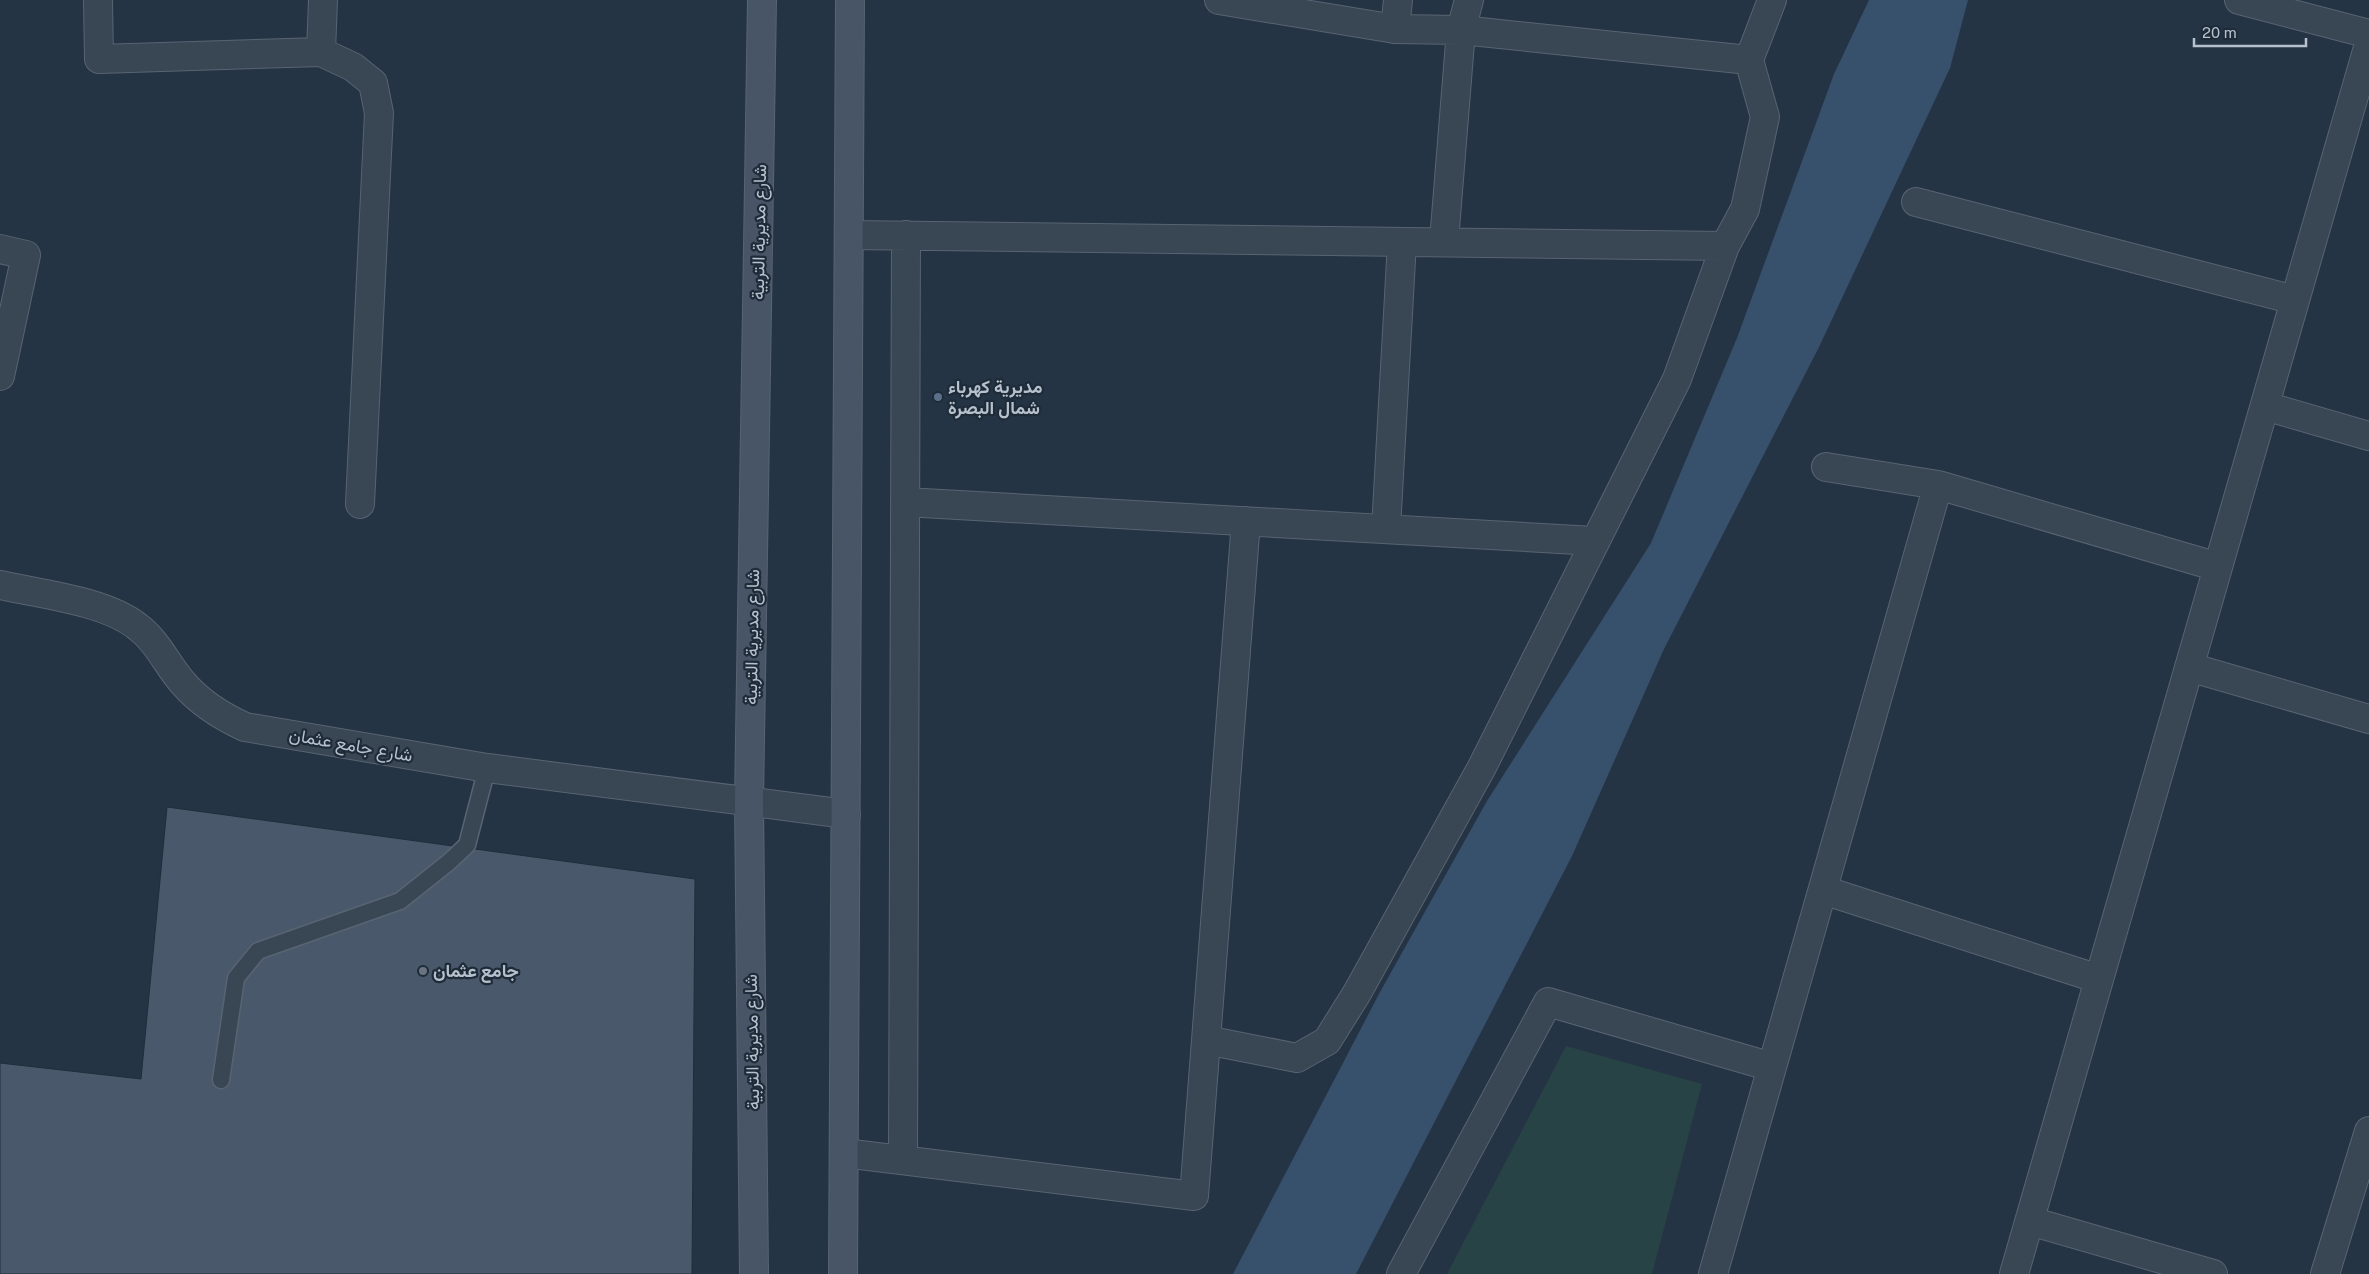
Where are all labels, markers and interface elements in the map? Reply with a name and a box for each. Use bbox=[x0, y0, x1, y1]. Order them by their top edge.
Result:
scale bar bbox=[2194, 15, 2306, 47]
text: 20 m bbox=[2202, 24, 2237, 41]
street label: شارع مديرية التربية bbox=[747, 164, 772, 300]
place label: مديرية كهرباء شمال البصرة bbox=[948, 376, 1043, 419]
marker: مديرية كهرباء شمال البصرة bbox=[932, 391, 944, 403]
street label: شارع مديرية التربية bbox=[740, 569, 765, 705]
street label: شارع جامع عثمان bbox=[287, 723, 415, 768]
place label: جامع عثمان bbox=[433, 960, 519, 983]
marker: جامع عثمان bbox=[417, 965, 429, 977]
street label: شارع مديرية التربية bbox=[740, 974, 765, 1110]

